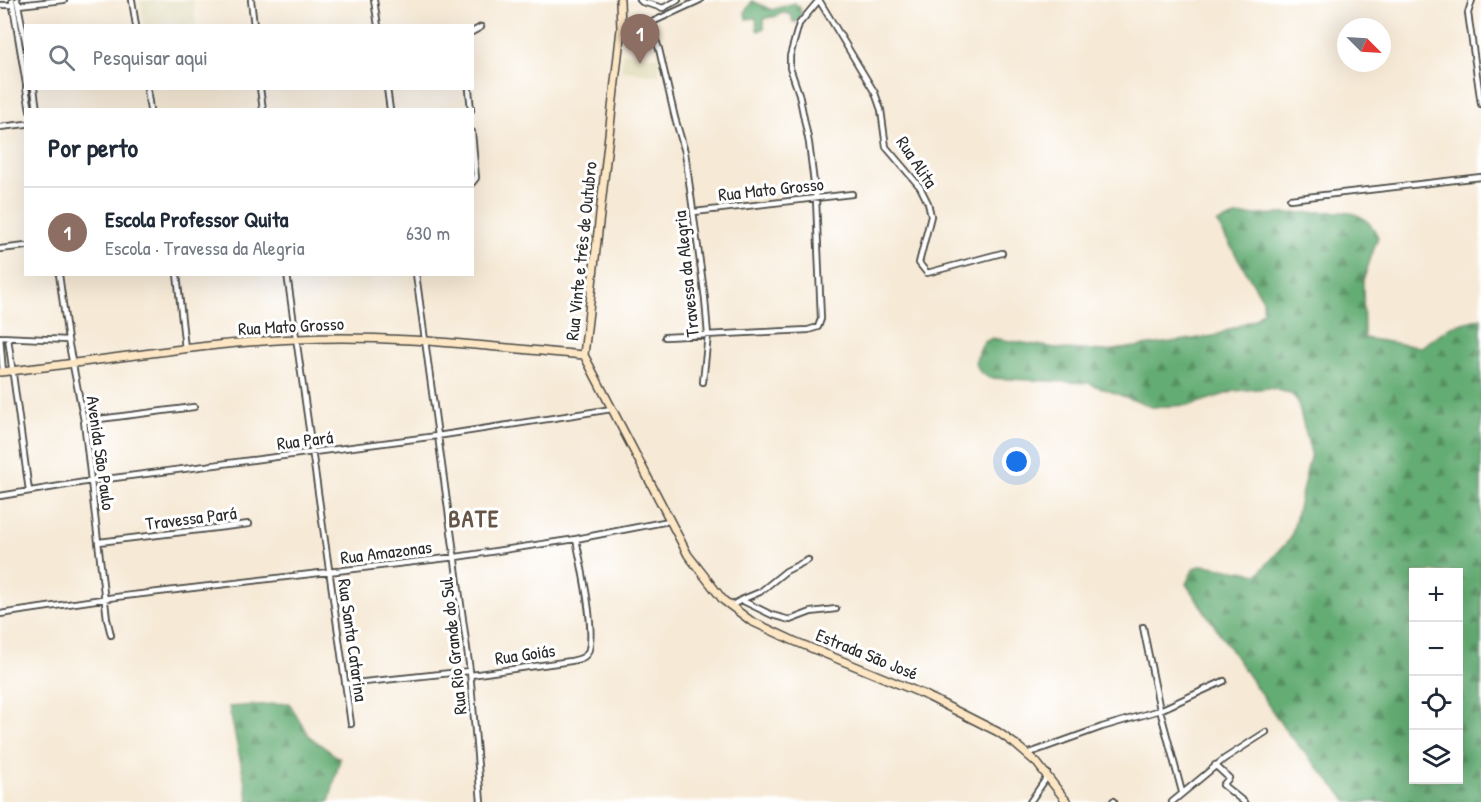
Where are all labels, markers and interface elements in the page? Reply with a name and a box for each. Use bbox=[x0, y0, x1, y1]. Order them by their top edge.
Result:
pin: 1 bbox=[620, 14, 660, 64]
north arrow bbox=[1337, 18, 1391, 72]
search box bbox=[24, 24, 474, 90]
icon: search bbox=[45, 41, 78, 74]
text: Pesquisar aqui bbox=[93, 42, 208, 72]
text: Por perto bbox=[48, 130, 138, 165]
street label: Rua Alita bbox=[891, 131, 943, 193]
street label: Rua Vinte e três de Outubro bbox=[559, 160, 603, 342]
street label: Rua Mato Grosso bbox=[717, 171, 825, 207]
text: Escola Professor Quita bbox=[105, 204, 288, 234]
street label: Travessa da Alegria bbox=[667, 210, 705, 338]
text: 1 bbox=[64, 219, 71, 246]
text: 630 m bbox=[406, 219, 450, 246]
text: Escola · Travessa da Alegria bbox=[105, 234, 305, 261]
street label: Rua Mato Grosso bbox=[237, 311, 345, 341]
street label: Avenida São Paulo bbox=[81, 394, 121, 512]
street label: Rua Pará bbox=[276, 424, 334, 456]
your location bbox=[1002, 447, 1031, 476]
street label: Travessa Pará bbox=[144, 500, 238, 536]
district label: BATE bbox=[448, 502, 500, 534]
street label: Rua Amazonas bbox=[339, 534, 433, 570]
map controls bbox=[1409, 568, 1463, 784]
button: + bbox=[1409, 568, 1463, 622]
street label: Rua Rio Grande do Sul bbox=[433, 576, 473, 716]
street label: Rua Santa Catarina bbox=[332, 577, 374, 703]
street label: Estrada São José bbox=[812, 622, 922, 686]
button: − bbox=[1409, 622, 1463, 676]
street label: Rua Goiás bbox=[493, 637, 557, 671]
button: locate bbox=[1409, 676, 1463, 730]
button: layers bbox=[1409, 730, 1463, 784]

